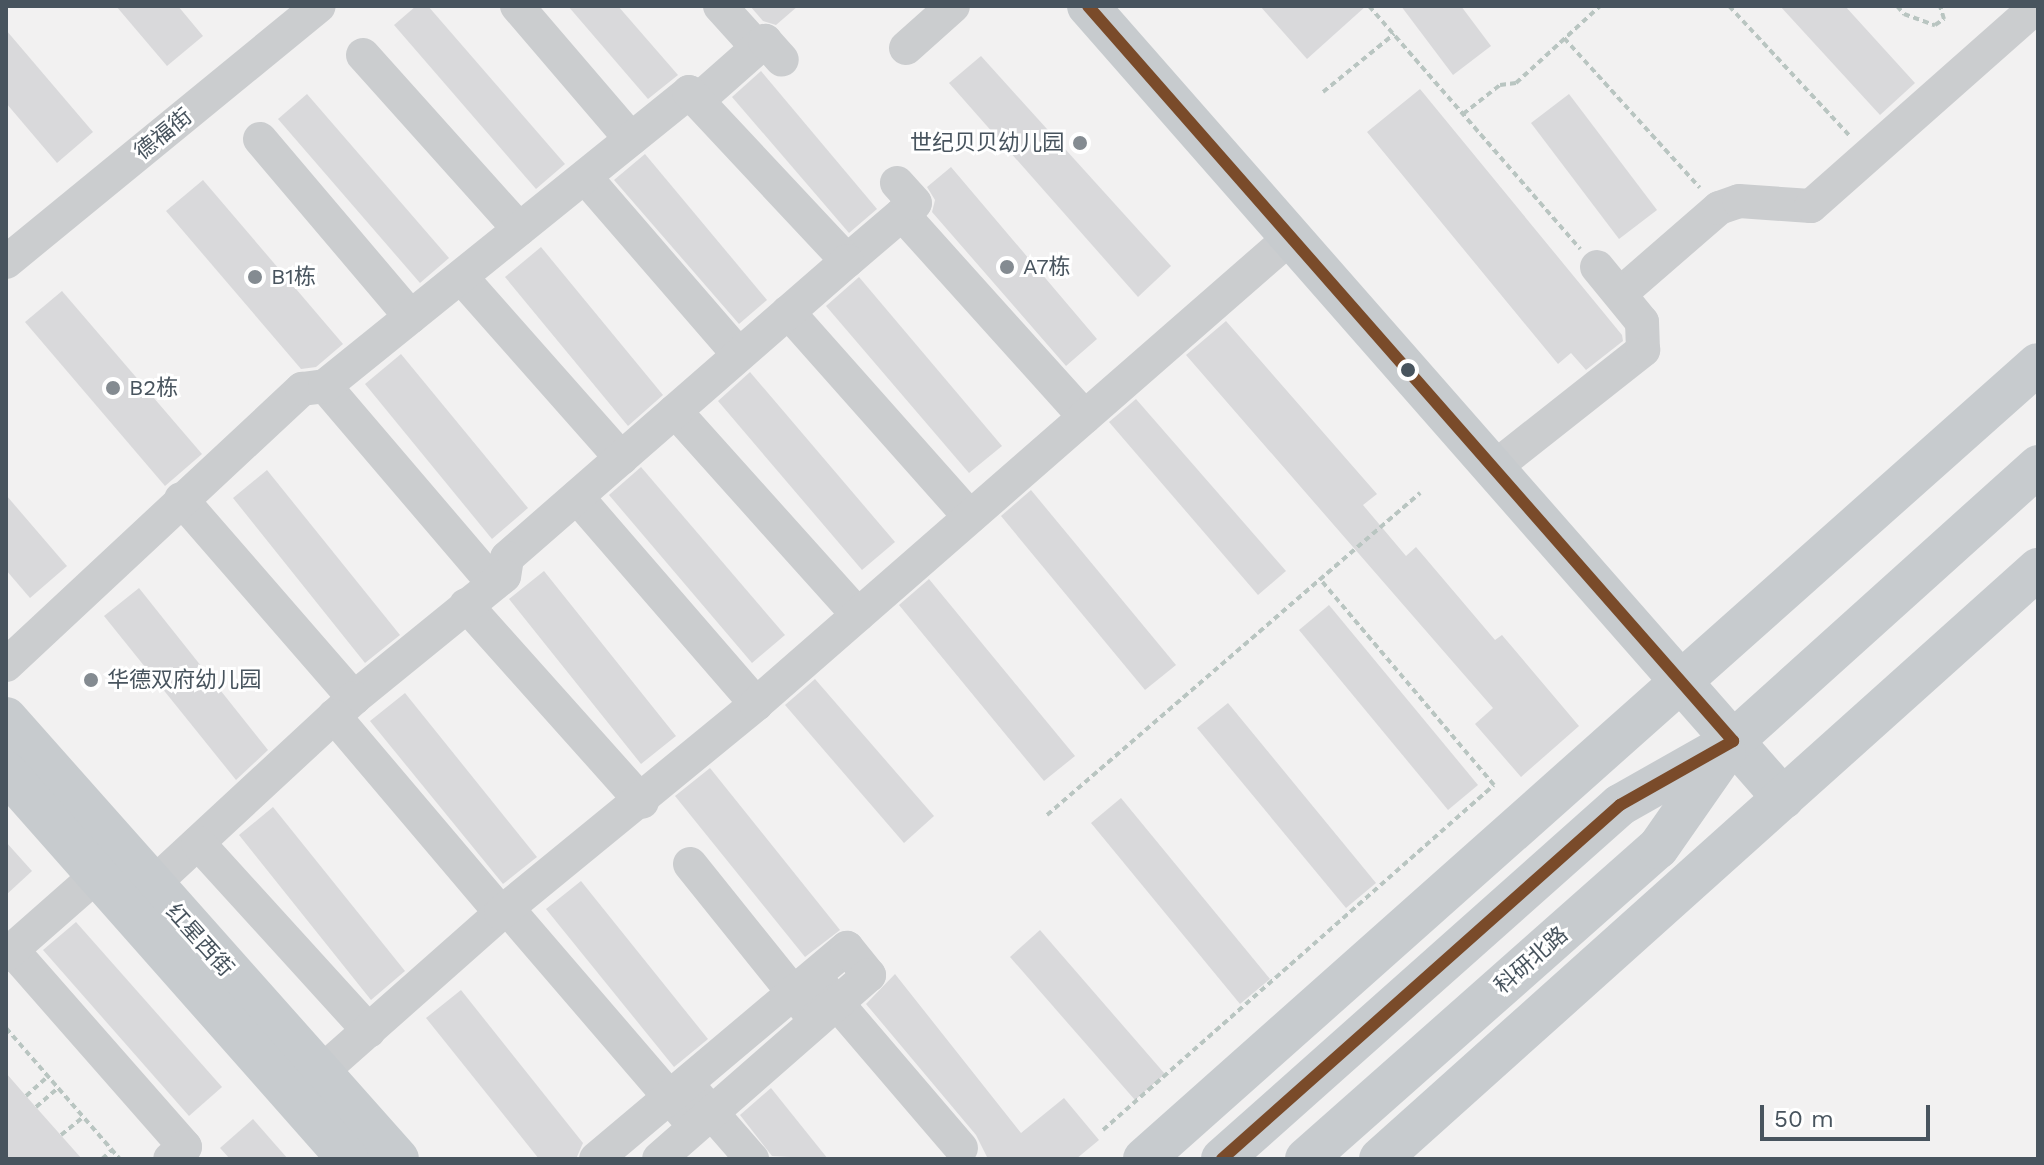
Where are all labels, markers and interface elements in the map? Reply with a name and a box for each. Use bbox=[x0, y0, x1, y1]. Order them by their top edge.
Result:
street label: 德福街 bbox=[129, 103, 197, 165]
place label: 世纪贝贝幼儿园 bbox=[910, 130, 1064, 156]
marker: 世纪贝贝幼儿园 bbox=[1071, 134, 1089, 152]
place label: A7栋 bbox=[1023, 254, 1071, 280]
marker: A7栋 bbox=[998, 258, 1016, 276]
place label: B1栋 bbox=[271, 264, 316, 290]
marker: B1栋 bbox=[246, 268, 264, 286]
unlabelled marker bbox=[1400, 362, 1416, 378]
place label: B2栋 bbox=[129, 375, 178, 401]
marker: B2栋 bbox=[104, 379, 122, 397]
place label: 华德双府幼儿园 bbox=[107, 667, 261, 693]
marker: 华德双府幼儿园 bbox=[82, 671, 100, 689]
street label: 红星西街 bbox=[161, 898, 239, 982]
street label: 科研北路 bbox=[1489, 921, 1573, 999]
scale bar bbox=[1764, 1089, 1934, 1139]
text: 50 m bbox=[1774, 1105, 1834, 1133]

